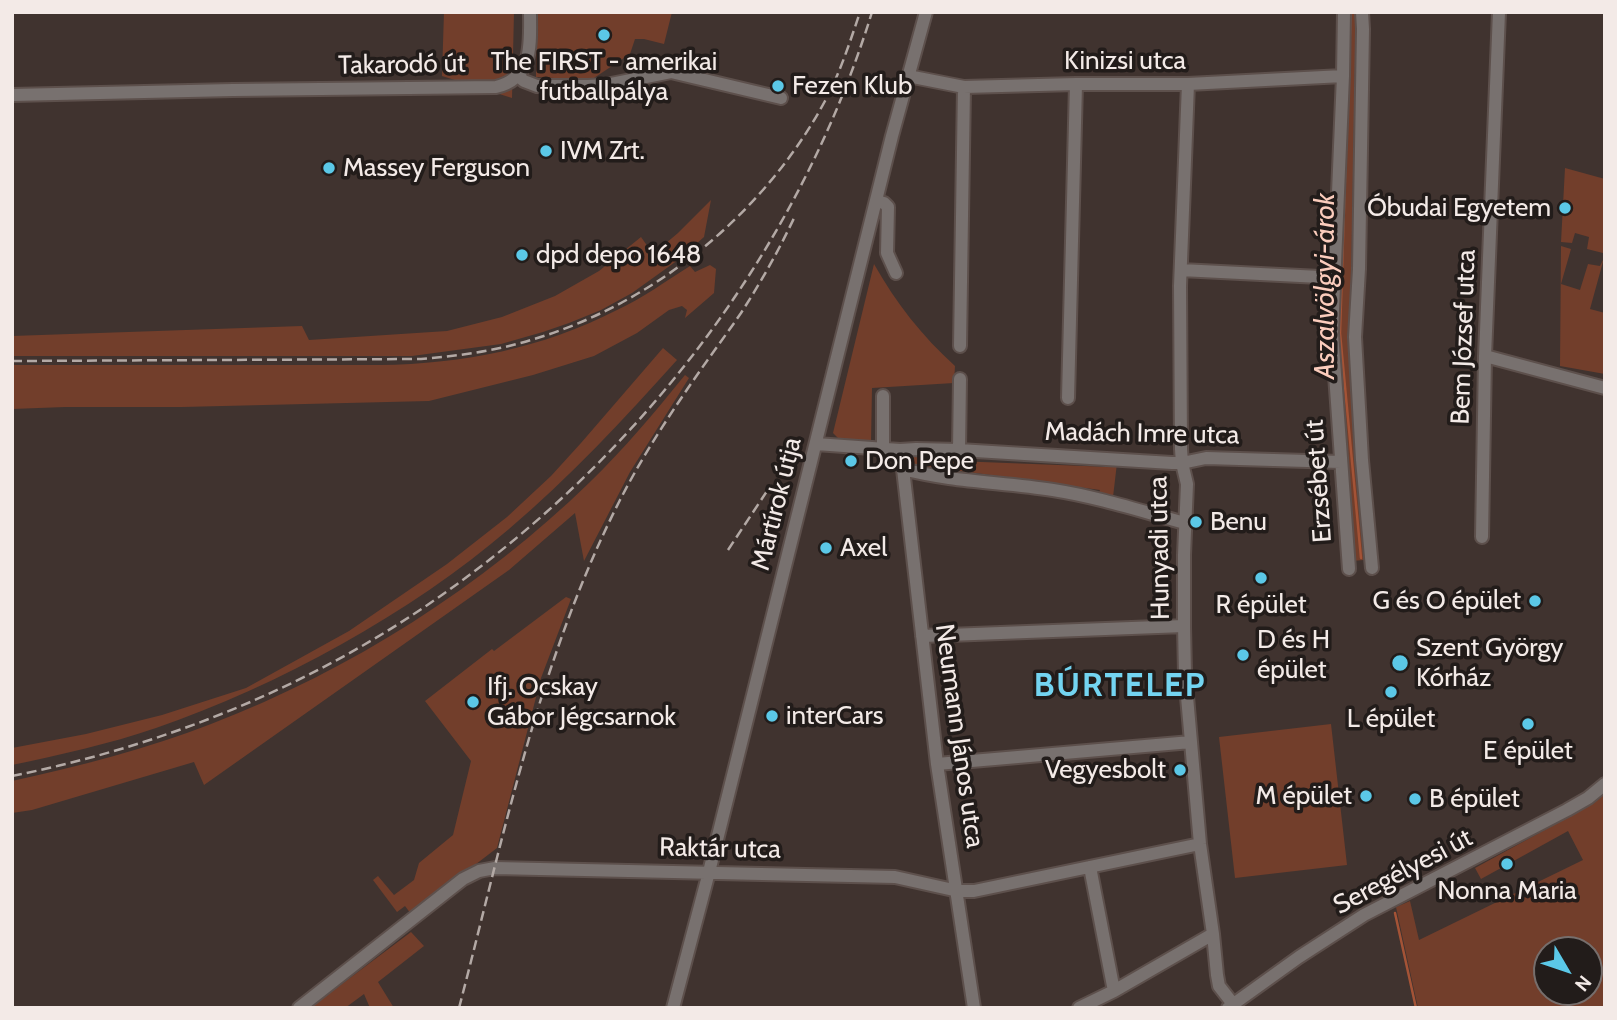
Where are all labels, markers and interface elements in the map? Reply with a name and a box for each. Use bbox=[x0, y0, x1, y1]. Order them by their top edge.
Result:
marker: The FIRST - amerikai futballpálya bbox=[596, 27, 612, 43]
street label: Kinizsi utca bbox=[1064, 45, 1186, 77]
place label: The FIRST - amerikai futballpálya bbox=[491, 46, 717, 108]
street label: Takarodó út bbox=[338, 48, 466, 82]
place label: Fezen Klub bbox=[792, 70, 912, 102]
marker: Fezen Klub bbox=[770, 78, 786, 94]
place label: IVM Zrt. bbox=[560, 135, 645, 167]
marker: IVM Zrt. bbox=[538, 143, 554, 159]
place label: Massey Ferguson bbox=[343, 152, 530, 184]
marker: Massey Ferguson bbox=[321, 160, 337, 176]
place label: Óbudai Egyetem bbox=[1367, 192, 1551, 224]
water label: Aszalvölgyi-árok bbox=[1309, 193, 1343, 379]
marker: Óbudai Egyetem bbox=[1557, 200, 1573, 216]
place label: dpd depo 1648 bbox=[536, 239, 702, 271]
marker: dpd depo 1648 bbox=[514, 247, 530, 263]
street label: Bem József utca bbox=[1445, 249, 1483, 425]
street label: Madách Imre utca bbox=[1044, 417, 1240, 451]
street label: Erzsébet út bbox=[1299, 418, 1339, 544]
street label: Mártírok útja bbox=[745, 434, 809, 574]
place label: Don Pepe bbox=[865, 445, 974, 477]
marker: Don Pepe bbox=[843, 453, 859, 469]
street label: Hunyadi utca bbox=[1143, 476, 1177, 620]
place label: Benu bbox=[1210, 506, 1267, 538]
marker: Benu bbox=[1188, 514, 1204, 530]
place label: Axel bbox=[840, 532, 887, 564]
marker: Axel bbox=[818, 540, 834, 556]
marker: R épület bbox=[1253, 570, 1269, 586]
place label: G és O épület bbox=[1372, 585, 1521, 617]
place label: R épület bbox=[1215, 589, 1307, 621]
marker: G és O épület bbox=[1527, 593, 1543, 609]
street label: Neumann János utca bbox=[928, 622, 990, 850]
place label: D és H épület bbox=[1257, 624, 1330, 686]
place label: Szent György Kórház bbox=[1416, 632, 1563, 694]
marker: D és H épület bbox=[1235, 647, 1251, 663]
marker: Szent György Kórház bbox=[1390, 653, 1410, 673]
district label: BÚRTELEP bbox=[1035, 666, 1205, 706]
place label: Ifj. Ocskay Gábor Jégcsarnok bbox=[487, 671, 676, 732]
marker: L épület bbox=[1383, 684, 1399, 700]
marker: Ifj. Ocskay Gábor Jégcsarnok bbox=[465, 694, 481, 710]
place label: interCars bbox=[786, 700, 883, 732]
place label: L épület bbox=[1347, 703, 1435, 735]
marker: interCars bbox=[764, 708, 780, 724]
marker: E épület bbox=[1520, 716, 1536, 732]
place label: E épület bbox=[1483, 735, 1573, 767]
place label: Vegyesbolt bbox=[1045, 754, 1166, 786]
marker: Vegyesbolt bbox=[1172, 762, 1188, 778]
place label: M épület bbox=[1256, 780, 1352, 812]
place label: B épület bbox=[1429, 783, 1520, 815]
marker: M épület bbox=[1358, 788, 1374, 804]
marker: B épület bbox=[1407, 791, 1423, 807]
street label: Seregélyesi út bbox=[1328, 822, 1478, 922]
street label: Raktár utca bbox=[659, 832, 781, 866]
marker: Nonna Maria bbox=[1499, 856, 1515, 872]
place label: Nonna Maria bbox=[1437, 875, 1577, 907]
north arrow bbox=[1533, 936, 1603, 1006]
text: N bbox=[1570, 971, 1596, 996]

